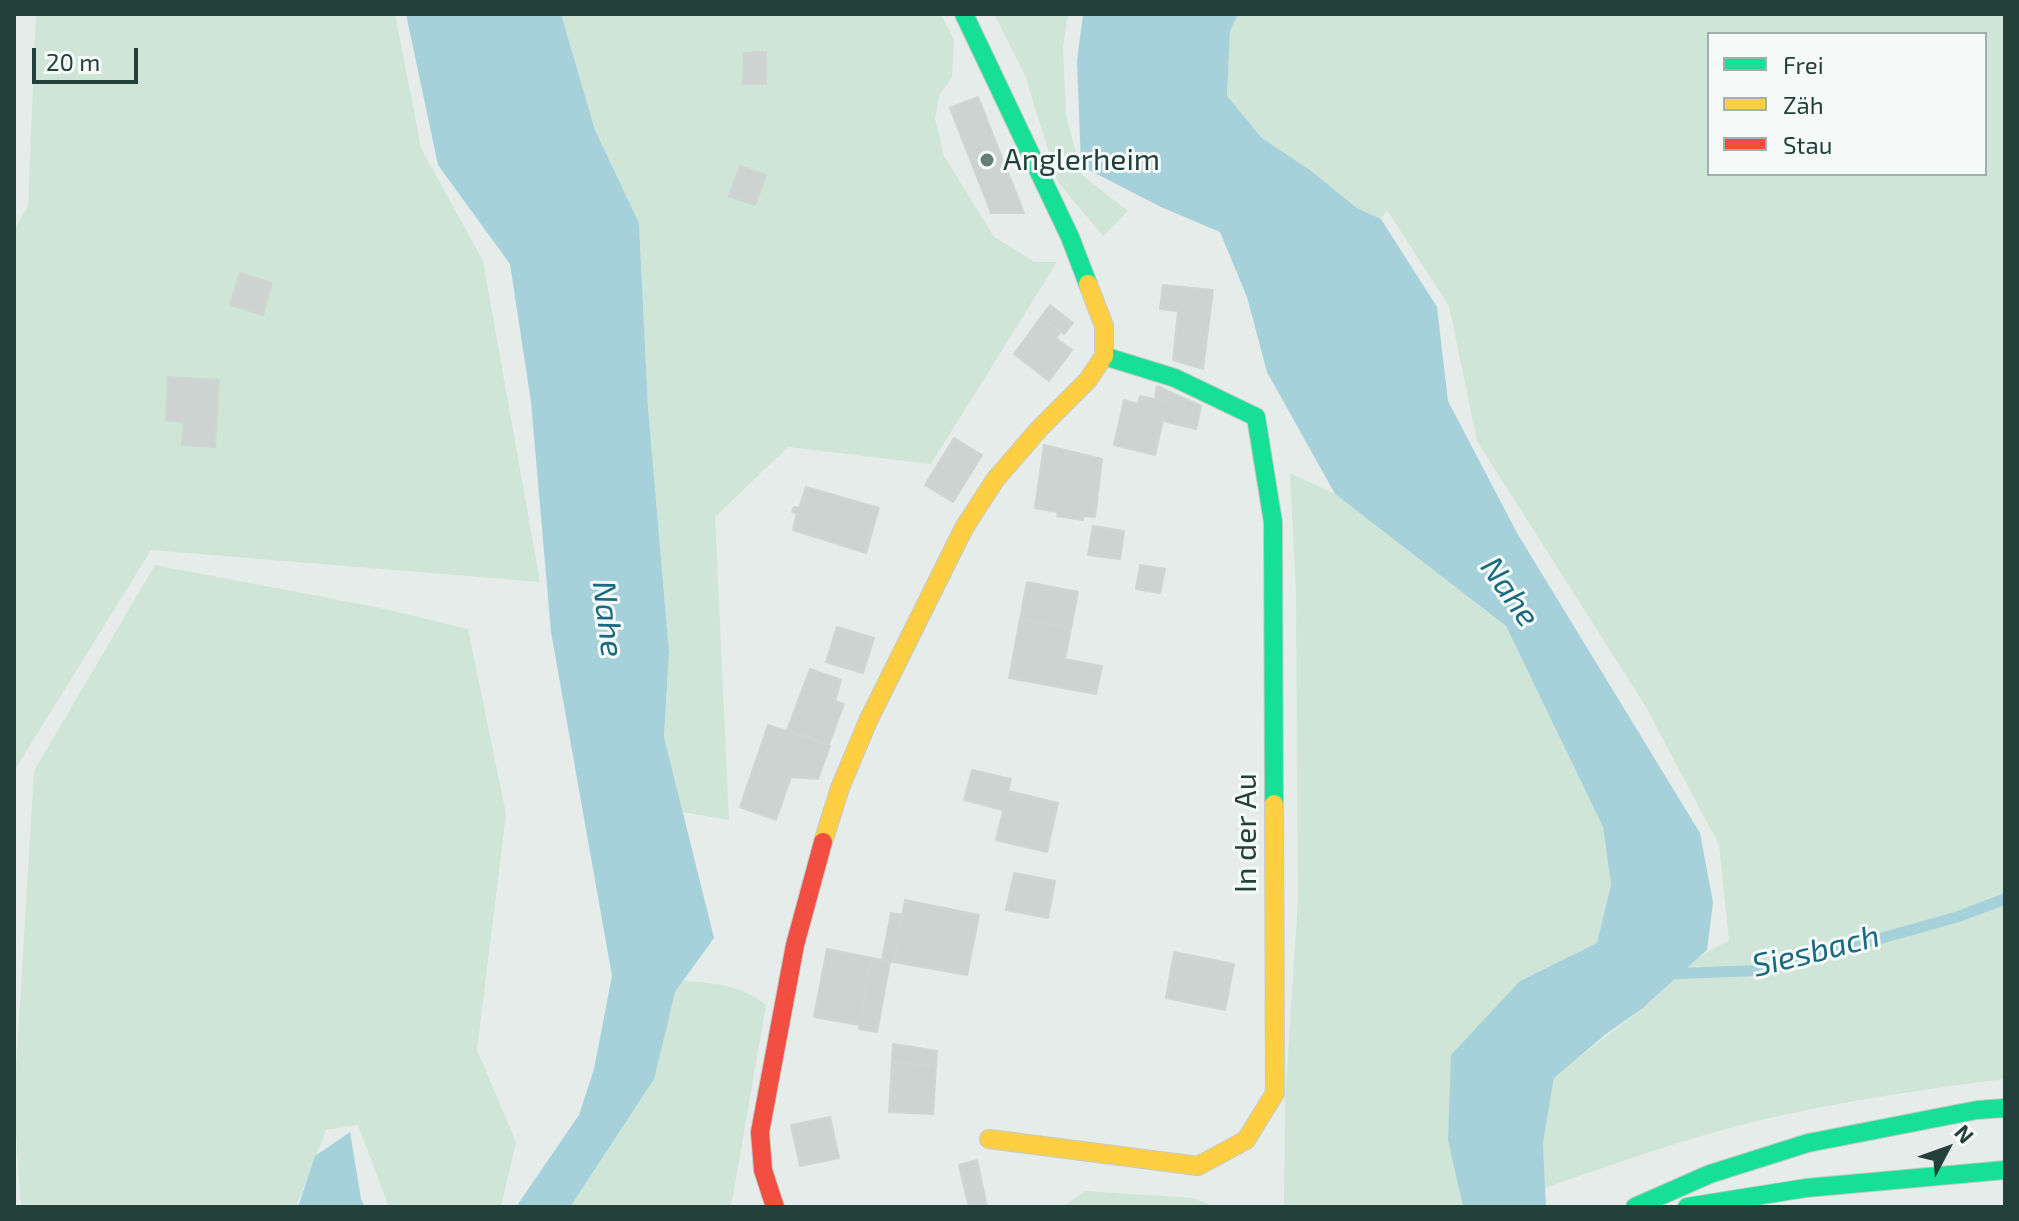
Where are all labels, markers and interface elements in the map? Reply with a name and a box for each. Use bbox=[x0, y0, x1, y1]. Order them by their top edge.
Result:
scale bar bbox=[36, 32, 142, 82]
legend bbox=[1707, 32, 1987, 176]
text: 20 m bbox=[46, 47, 100, 76]
text: Frei bbox=[1783, 50, 1824, 79]
text: Zäh bbox=[1783, 90, 1824, 119]
text: Stau bbox=[1783, 130, 1832, 159]
place label: Anglerheim bbox=[1003, 142, 1160, 178]
marker: Anglerheim bbox=[978, 151, 996, 169]
water label: Nahe bbox=[1472, 550, 1548, 634]
water label: Nahe bbox=[584, 579, 632, 659]
street label: In der Au bbox=[1228, 773, 1264, 893]
water label: Siesbach bbox=[1748, 917, 1884, 985]
north arrow bbox=[1907, 1109, 1987, 1189]
text: N bbox=[1950, 1119, 1980, 1148]

